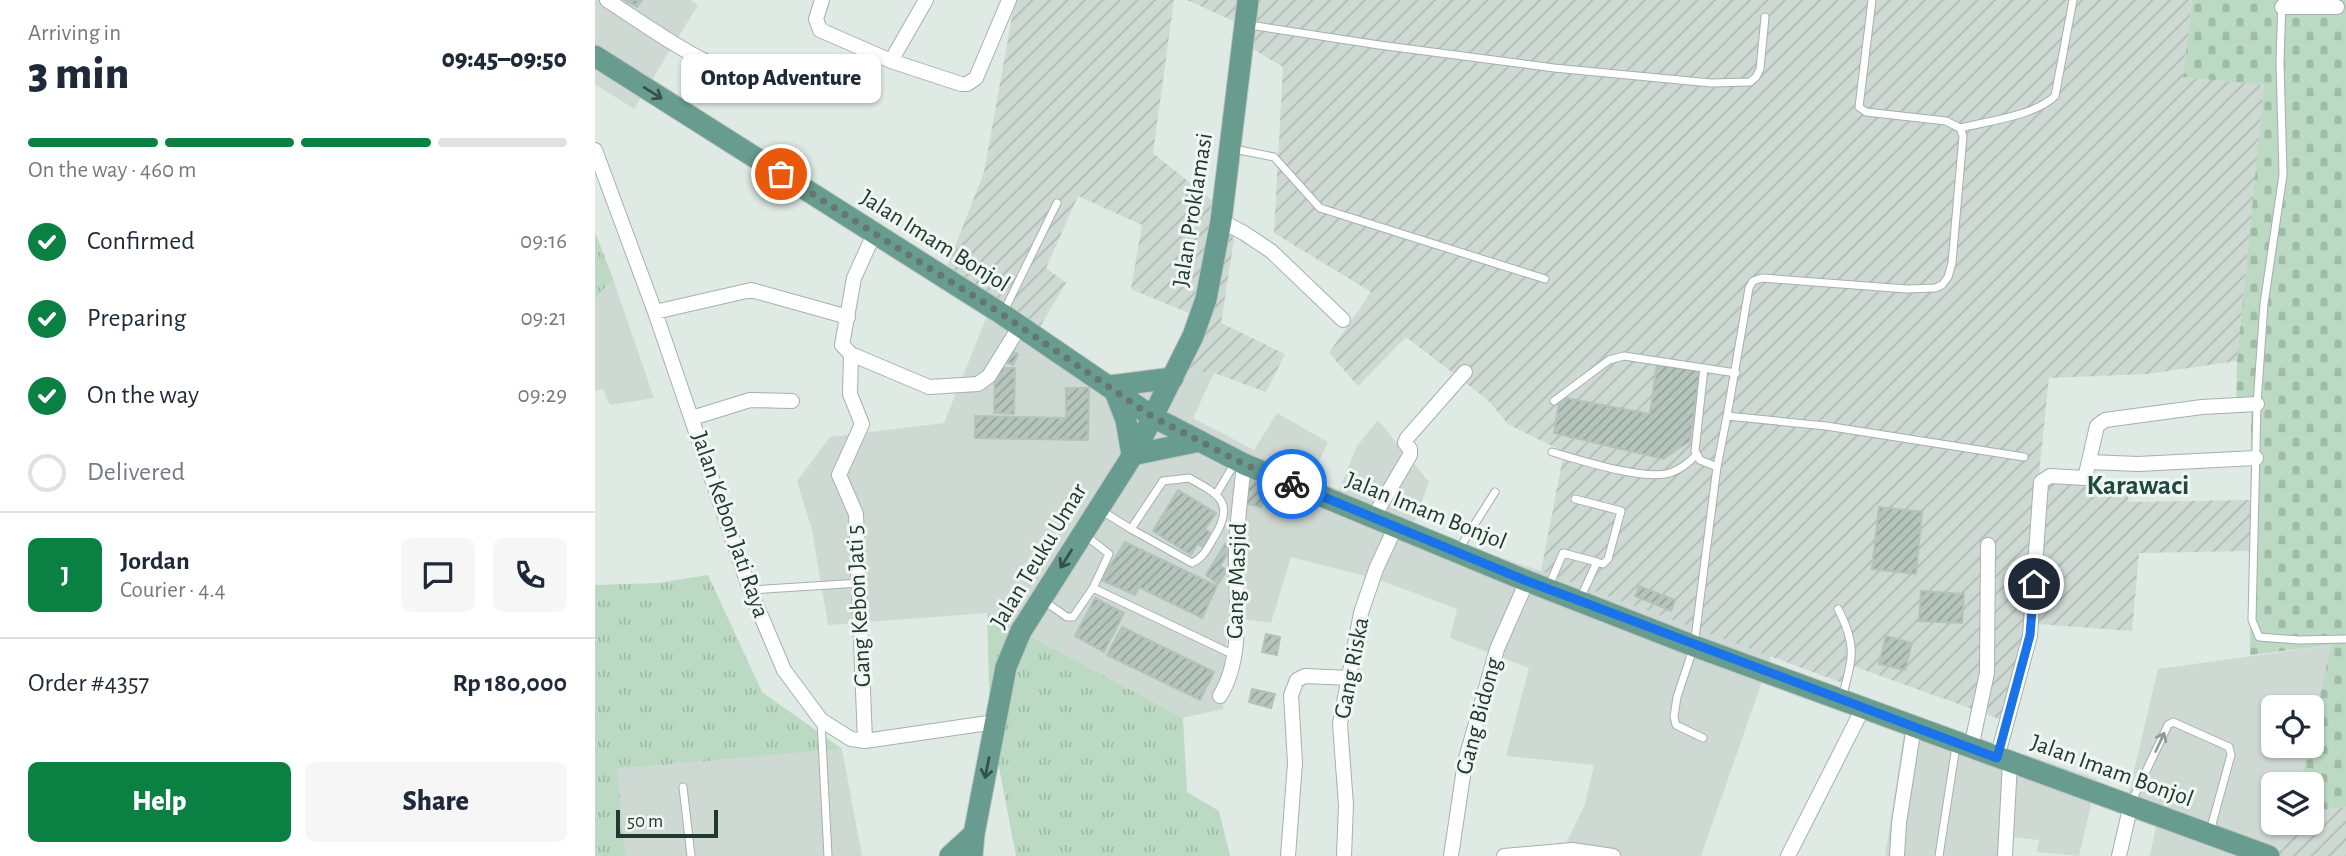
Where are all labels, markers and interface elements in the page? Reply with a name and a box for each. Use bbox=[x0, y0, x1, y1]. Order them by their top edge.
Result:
text: Arriving in bbox=[28, 22, 121, 45]
text: 09:45–09:50 bbox=[441, 46, 567, 72]
text: 3 min bbox=[28, 51, 129, 97]
callout: Ontop Adventure bbox=[681, 55, 881, 104]
text: Ontop Adventure bbox=[701, 67, 861, 90]
one-way arrow bbox=[642, 86, 662, 100]
street label: Jalan Proklamasi bbox=[1169, 131, 1217, 289]
pin bbox=[751, 144, 811, 204]
icon: bag bbox=[762, 155, 800, 193]
text: On the way · 460 m bbox=[28, 159, 196, 182]
street label: Jalan Imam Bonjol bbox=[856, 185, 1014, 297]
icon: check bbox=[28, 223, 66, 261]
text: Confirmed bbox=[87, 228, 195, 254]
text: 09:16 bbox=[520, 230, 567, 253]
icon: check bbox=[28, 300, 66, 338]
text: Preparing bbox=[87, 305, 186, 331]
text: 09:21 bbox=[520, 307, 567, 330]
icon: check bbox=[28, 377, 66, 415]
text: On the way bbox=[87, 382, 199, 408]
text: 09:29 bbox=[518, 384, 567, 407]
street label: Jalan Kebon Jati Raya bbox=[687, 429, 773, 621]
courier bbox=[1257, 449, 1327, 519]
text: Delivered bbox=[87, 459, 185, 485]
icon: bike bbox=[1273, 465, 1311, 503]
street label: Jalan Imam Bonjol bbox=[1342, 468, 1510, 554]
district label: Karawaci bbox=[2087, 472, 2189, 500]
street label: Jalan Teuku Umar bbox=[986, 479, 1092, 633]
street label: Gang Masjid bbox=[1223, 522, 1251, 640]
street label: Gang Kebon Jati 5 bbox=[843, 524, 875, 688]
button: chat bbox=[401, 538, 475, 612]
button: phone bbox=[493, 538, 567, 612]
text: Jordan bbox=[120, 548, 190, 574]
one-way arrow bbox=[1058, 548, 1072, 568]
pin bbox=[2004, 554, 2064, 614]
text: J bbox=[61, 562, 69, 588]
icon: home bbox=[2015, 565, 2053, 603]
text: Courier · 4.4 bbox=[120, 579, 226, 602]
street label: Gang Riska bbox=[1330, 615, 1374, 721]
street label: Gang Bidong bbox=[1452, 655, 1506, 777]
text: Order #4357 bbox=[28, 670, 149, 696]
text: Rp 180,000 bbox=[452, 670, 567, 696]
map controls bbox=[2261, 695, 2324, 835]
button: locate bbox=[2261, 695, 2324, 758]
street label: Jalan Imam Bonjol bbox=[2027, 730, 2197, 812]
one-way arrow bbox=[2154, 732, 2167, 754]
one-way arrow bbox=[979, 757, 993, 779]
button: Help bbox=[28, 762, 291, 842]
button: Share bbox=[305, 762, 567, 842]
button: layers bbox=[2261, 772, 2324, 835]
scale bar bbox=[616, 807, 717, 839]
text: 50 m bbox=[627, 812, 663, 831]

